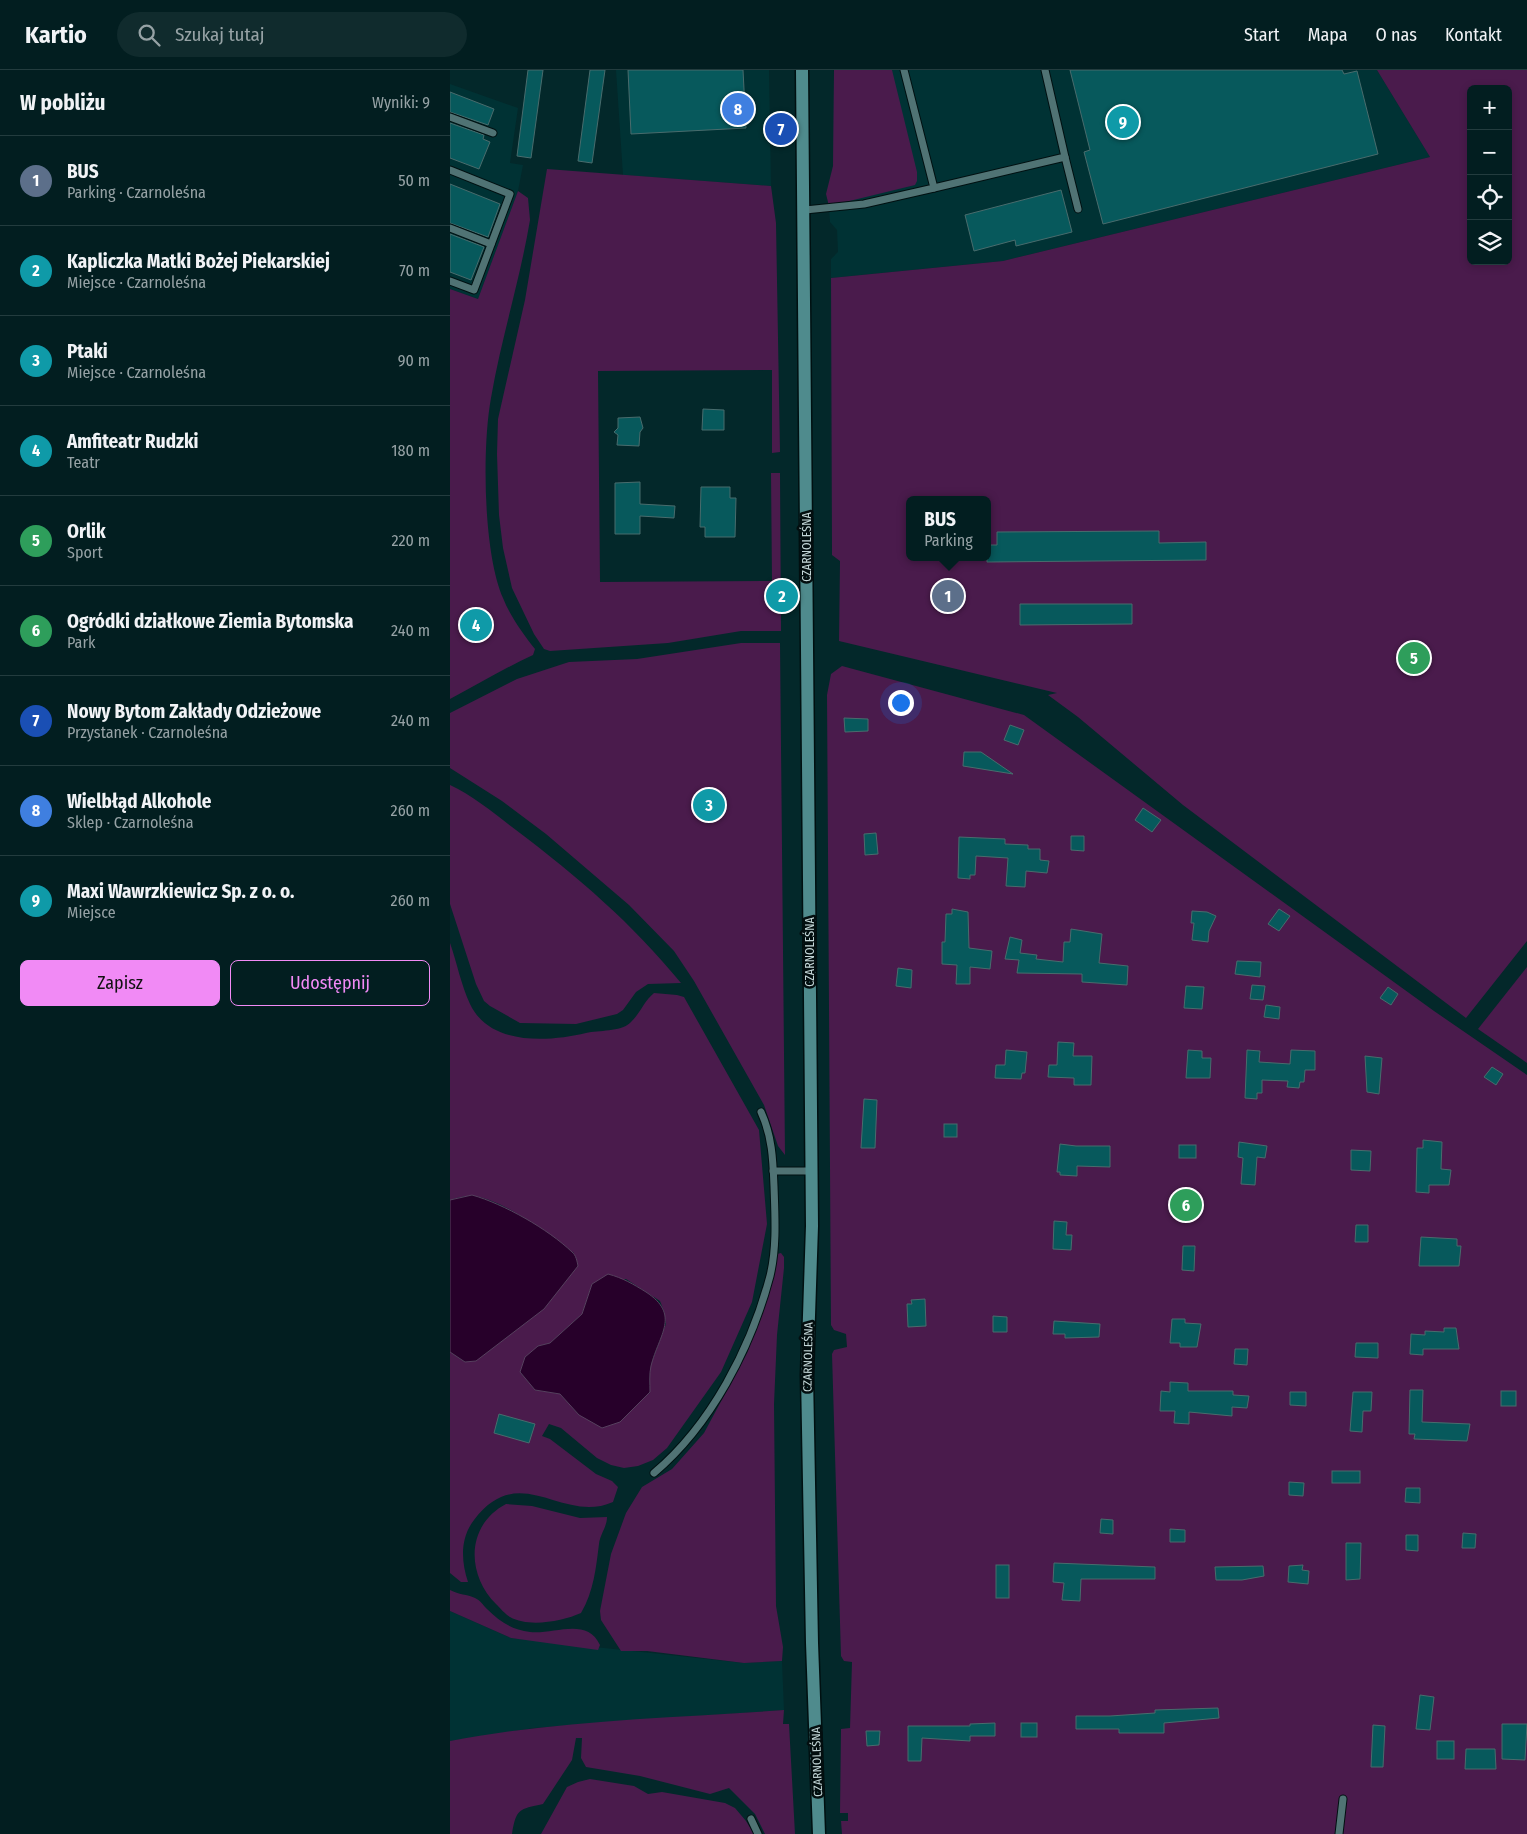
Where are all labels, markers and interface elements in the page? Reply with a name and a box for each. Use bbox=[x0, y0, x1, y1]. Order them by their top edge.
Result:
search box bbox=[117, 12, 467, 57]
text: Kartio bbox=[25, 21, 87, 49]
icon: search bbox=[135, 21, 163, 49]
text: Szukaj tutaj bbox=[175, 23, 265, 46]
text: Start bbox=[1244, 24, 1280, 46]
text: Mapa bbox=[1308, 24, 1348, 46]
text: O nas bbox=[1376, 24, 1417, 46]
text: Kontakt bbox=[1445, 24, 1502, 46]
map controls bbox=[1467, 85, 1512, 265]
button: + bbox=[1467, 85, 1512, 130]
text: W pobliżu bbox=[20, 90, 105, 116]
pin: 8 bbox=[722, 90, 754, 128]
text: Wyniki: 9 bbox=[372, 93, 430, 112]
pin: 9 bbox=[1107, 103, 1139, 141]
pin: 7 bbox=[765, 110, 797, 148]
button: − bbox=[1467, 130, 1512, 175]
text: BUS bbox=[67, 160, 99, 183]
text: 1 bbox=[33, 171, 39, 190]
text: 50 m bbox=[398, 171, 430, 190]
button: locate bbox=[1467, 175, 1512, 220]
text: Parking · Czarnoleśna bbox=[67, 183, 206, 202]
button: layers bbox=[1467, 220, 1512, 265]
text: Kapliczka Matki Bożej Piekarskiej bbox=[67, 250, 330, 273]
text: 2 bbox=[32, 261, 40, 280]
text: 70 m bbox=[399, 261, 430, 280]
text: Miejsce · Czarnoleśna bbox=[67, 273, 206, 292]
text: Ptaki bbox=[67, 340, 108, 363]
text: 3 bbox=[32, 351, 40, 370]
text: 90 m bbox=[398, 351, 430, 370]
text: Miejsce · Czarnoleśna bbox=[67, 363, 206, 382]
text: Amfiteatr Rudzki bbox=[67, 430, 199, 453]
text: 4 bbox=[32, 441, 40, 460]
text: 180 m bbox=[391, 441, 430, 460]
text: Teatr bbox=[67, 453, 100, 472]
popup bbox=[906, 496, 991, 561]
text: BUS bbox=[924, 508, 956, 531]
street label: CZARNOLEŚNA bbox=[799, 511, 814, 582]
text: Orlik bbox=[67, 520, 106, 543]
text: 5 bbox=[32, 531, 40, 550]
text: 220 m bbox=[391, 531, 430, 550]
text: Parking bbox=[924, 531, 973, 550]
text: Sport bbox=[67, 543, 103, 562]
pin: 2 bbox=[766, 577, 798, 615]
pin: 1 bbox=[932, 577, 964, 615]
pin: 4 bbox=[460, 606, 492, 644]
text: Ogródki działkowe Ziemia Bytomska bbox=[67, 610, 353, 633]
text: 6 bbox=[32, 621, 40, 640]
text: 240 m bbox=[391, 621, 430, 640]
text: Park bbox=[67, 633, 95, 652]
pin: 5 bbox=[1398, 639, 1430, 677]
your location bbox=[888, 690, 914, 716]
text: Nowy Bytom Zakłady Odzieżowe bbox=[67, 700, 321, 723]
text: 7 bbox=[33, 711, 39, 730]
text: 240 m bbox=[391, 711, 430, 730]
text: Przystanek · Czarnoleśna bbox=[67, 723, 228, 742]
pin: 3 bbox=[693, 786, 725, 824]
text: Wielbłąd Alkohole bbox=[67, 790, 211, 813]
text: 8 bbox=[32, 801, 40, 820]
text: 260 m bbox=[391, 801, 430, 820]
text: Sklep · Czarnoleśna bbox=[67, 813, 194, 832]
text: Maxi Wawrzkiewicz Sp. z o. o. bbox=[67, 880, 294, 903]
text: 9 bbox=[32, 891, 40, 910]
text: 260 m bbox=[391, 891, 430, 910]
text: Miejsce bbox=[67, 903, 116, 922]
street label: CZARNOLEŚNA bbox=[802, 916, 817, 987]
button: Zapisz bbox=[20, 960, 220, 1006]
button: Udostępnij bbox=[230, 960, 430, 1006]
pin: 6 bbox=[1170, 1186, 1202, 1224]
street label: CZARNOLEŚNA bbox=[799, 1321, 816, 1392]
street label: CZARNOLEŚNA bbox=[808, 1726, 825, 1797]

